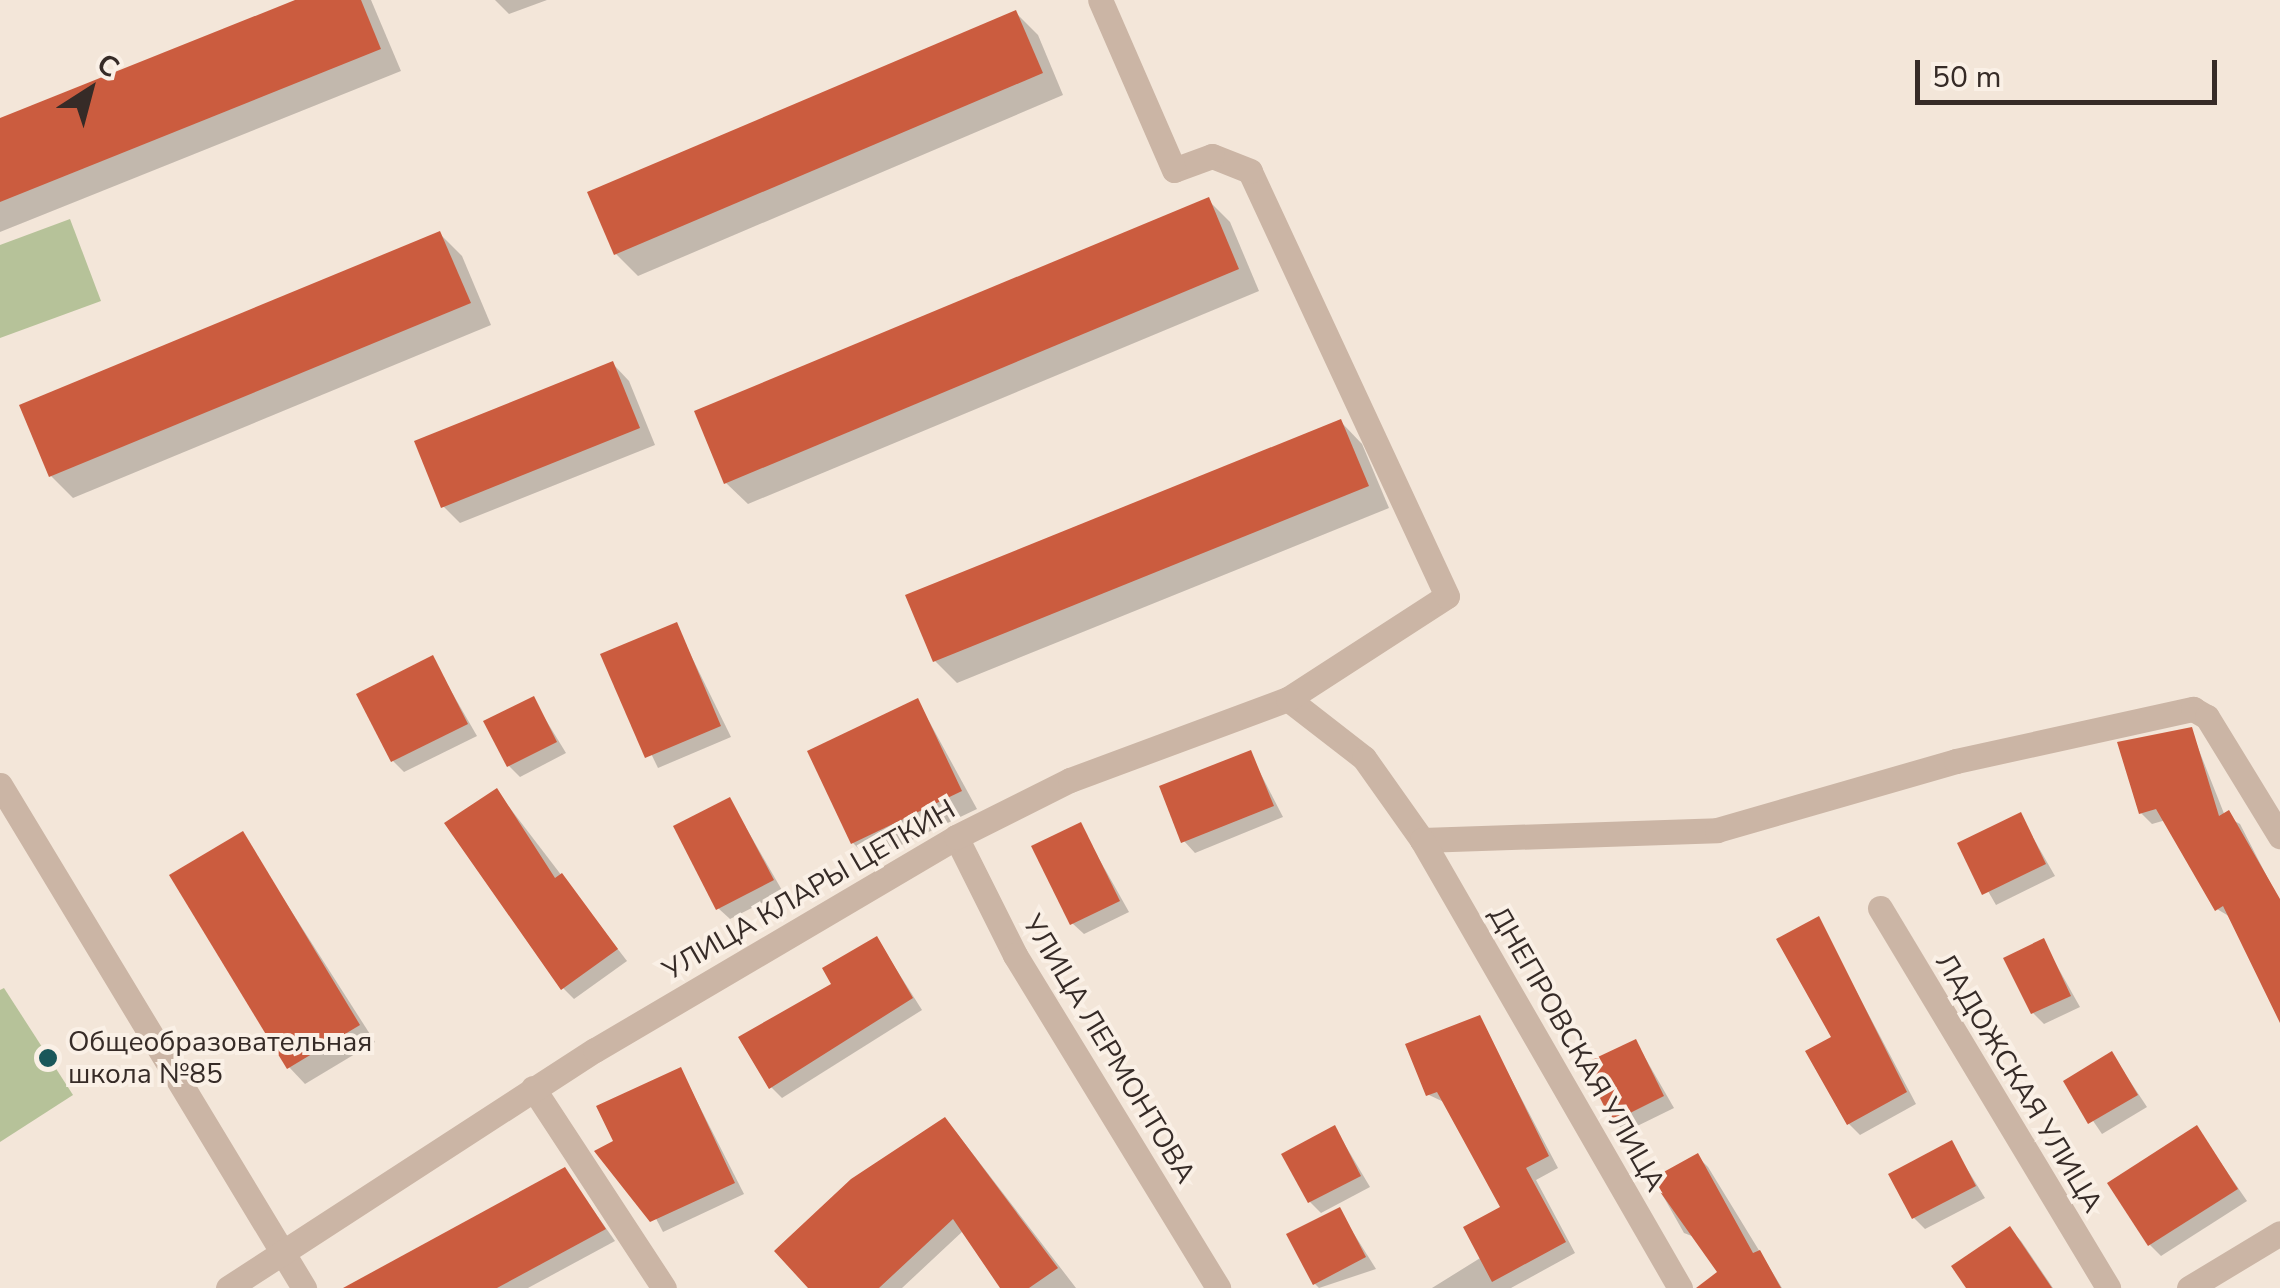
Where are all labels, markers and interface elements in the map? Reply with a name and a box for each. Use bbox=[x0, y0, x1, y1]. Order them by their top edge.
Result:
north arrow bbox=[40, 40, 140, 140]
scale bar bbox=[1920, 40, 2222, 102]
text: С bbox=[89, 45, 126, 87]
text: 50 m bbox=[1932, 57, 2001, 98]
street label: УЛИЦА КЛАРЫ ЦЕТКИН bbox=[657, 792, 961, 988]
street label: ДНЕПРОВСКАЯ УЛИЦА bbox=[1482, 901, 1672, 1197]
street label: УЛИЦА ЛЕРМОНТОВА bbox=[1016, 909, 1202, 1189]
street label: ЛАДОЖСКАЯ УЛИЦА bbox=[1928, 947, 2110, 1219]
place label: Общеобразовательная школа №85 bbox=[68, 1025, 372, 1091]
marker: Общеобразовательная школа №85 bbox=[37, 1047, 59, 1069]

